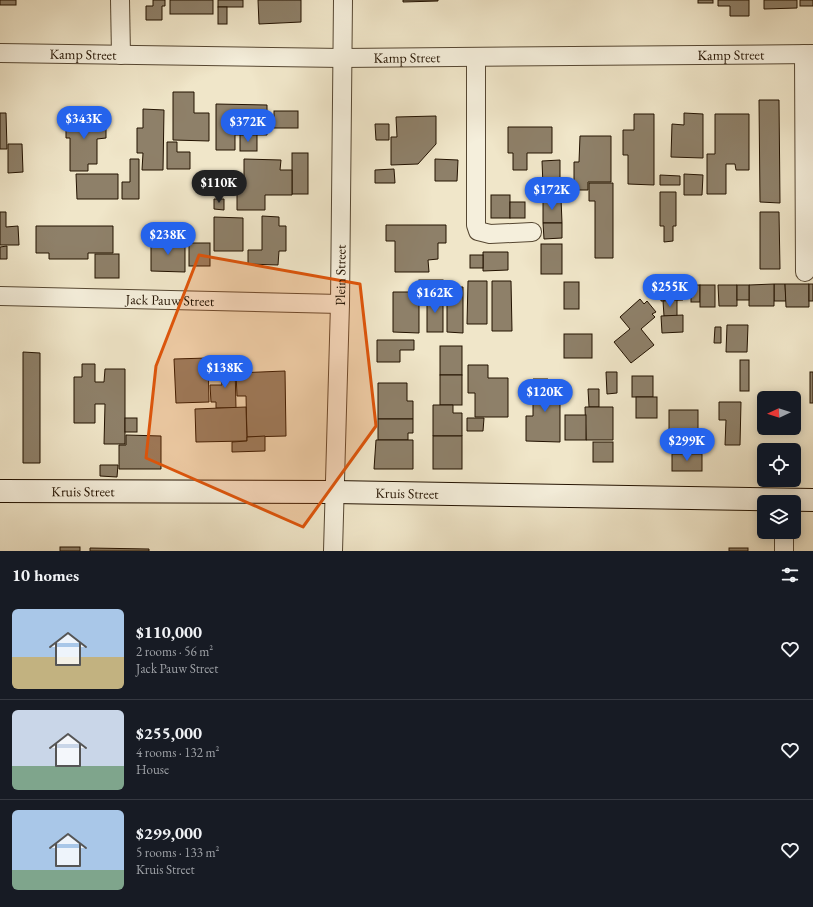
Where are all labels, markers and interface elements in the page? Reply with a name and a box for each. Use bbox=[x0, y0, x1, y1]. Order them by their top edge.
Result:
street label: Kamp Street bbox=[49, 45, 117, 64]
street label: Kamp Street bbox=[697, 45, 765, 64]
street label: Kamp Street bbox=[373, 48, 441, 67]
pin: $343K bbox=[56, 106, 112, 140]
pin: $372K bbox=[220, 109, 276, 143]
text: $343K bbox=[66, 110, 102, 127]
text: $372K bbox=[230, 113, 266, 130]
pin: $110K bbox=[191, 170, 247, 204]
text: $110K bbox=[201, 174, 237, 191]
pin: $172K bbox=[524, 177, 580, 211]
text: $172K bbox=[534, 181, 570, 198]
pin: $238K bbox=[140, 222, 196, 256]
text: $238K bbox=[150, 226, 186, 243]
street label: Plein Street bbox=[331, 244, 350, 306]
pin: $255K bbox=[642, 274, 698, 308]
text: $255K bbox=[652, 278, 688, 295]
pin: $162K bbox=[407, 280, 463, 314]
text: $162K bbox=[417, 284, 453, 301]
street label: Jack Pauw Street bbox=[124, 290, 215, 310]
pin: $138K bbox=[197, 355, 253, 389]
text: $138K bbox=[207, 359, 243, 376]
pin: $120K bbox=[517, 379, 573, 413]
text: $120K bbox=[527, 383, 563, 400]
north arrow bbox=[757, 391, 801, 435]
map controls bbox=[757, 391, 801, 539]
pin: $299K bbox=[659, 428, 715, 462]
text: $299K bbox=[669, 432, 705, 449]
button: locate bbox=[757, 443, 801, 487]
street label: Kruis Street bbox=[51, 482, 115, 500]
street label: Kruis Street bbox=[375, 484, 439, 503]
button: layers bbox=[757, 495, 801, 539]
text: 10 homes bbox=[12, 564, 79, 586]
icon: filters bbox=[779, 564, 801, 586]
text: $110,000 bbox=[136, 621, 202, 643]
icon: home bbox=[44, 625, 92, 673]
icon: heart bbox=[779, 638, 801, 660]
text: 2 rooms · 56 m² bbox=[136, 643, 213, 660]
text: Jack Pauw Street bbox=[136, 660, 218, 677]
text: $255,000 bbox=[136, 722, 202, 744]
icon: home bbox=[44, 726, 92, 774]
icon: heart bbox=[779, 739, 801, 761]
text: 4 rooms · 132 m² bbox=[136, 744, 220, 761]
text: House bbox=[136, 761, 169, 778]
text: $299,000 bbox=[136, 822, 202, 844]
icon: home bbox=[44, 826, 92, 874]
icon: heart bbox=[779, 839, 801, 861]
text: 5 rooms · 133 m² bbox=[136, 844, 220, 861]
text: Kruis Street bbox=[136, 861, 195, 878]

